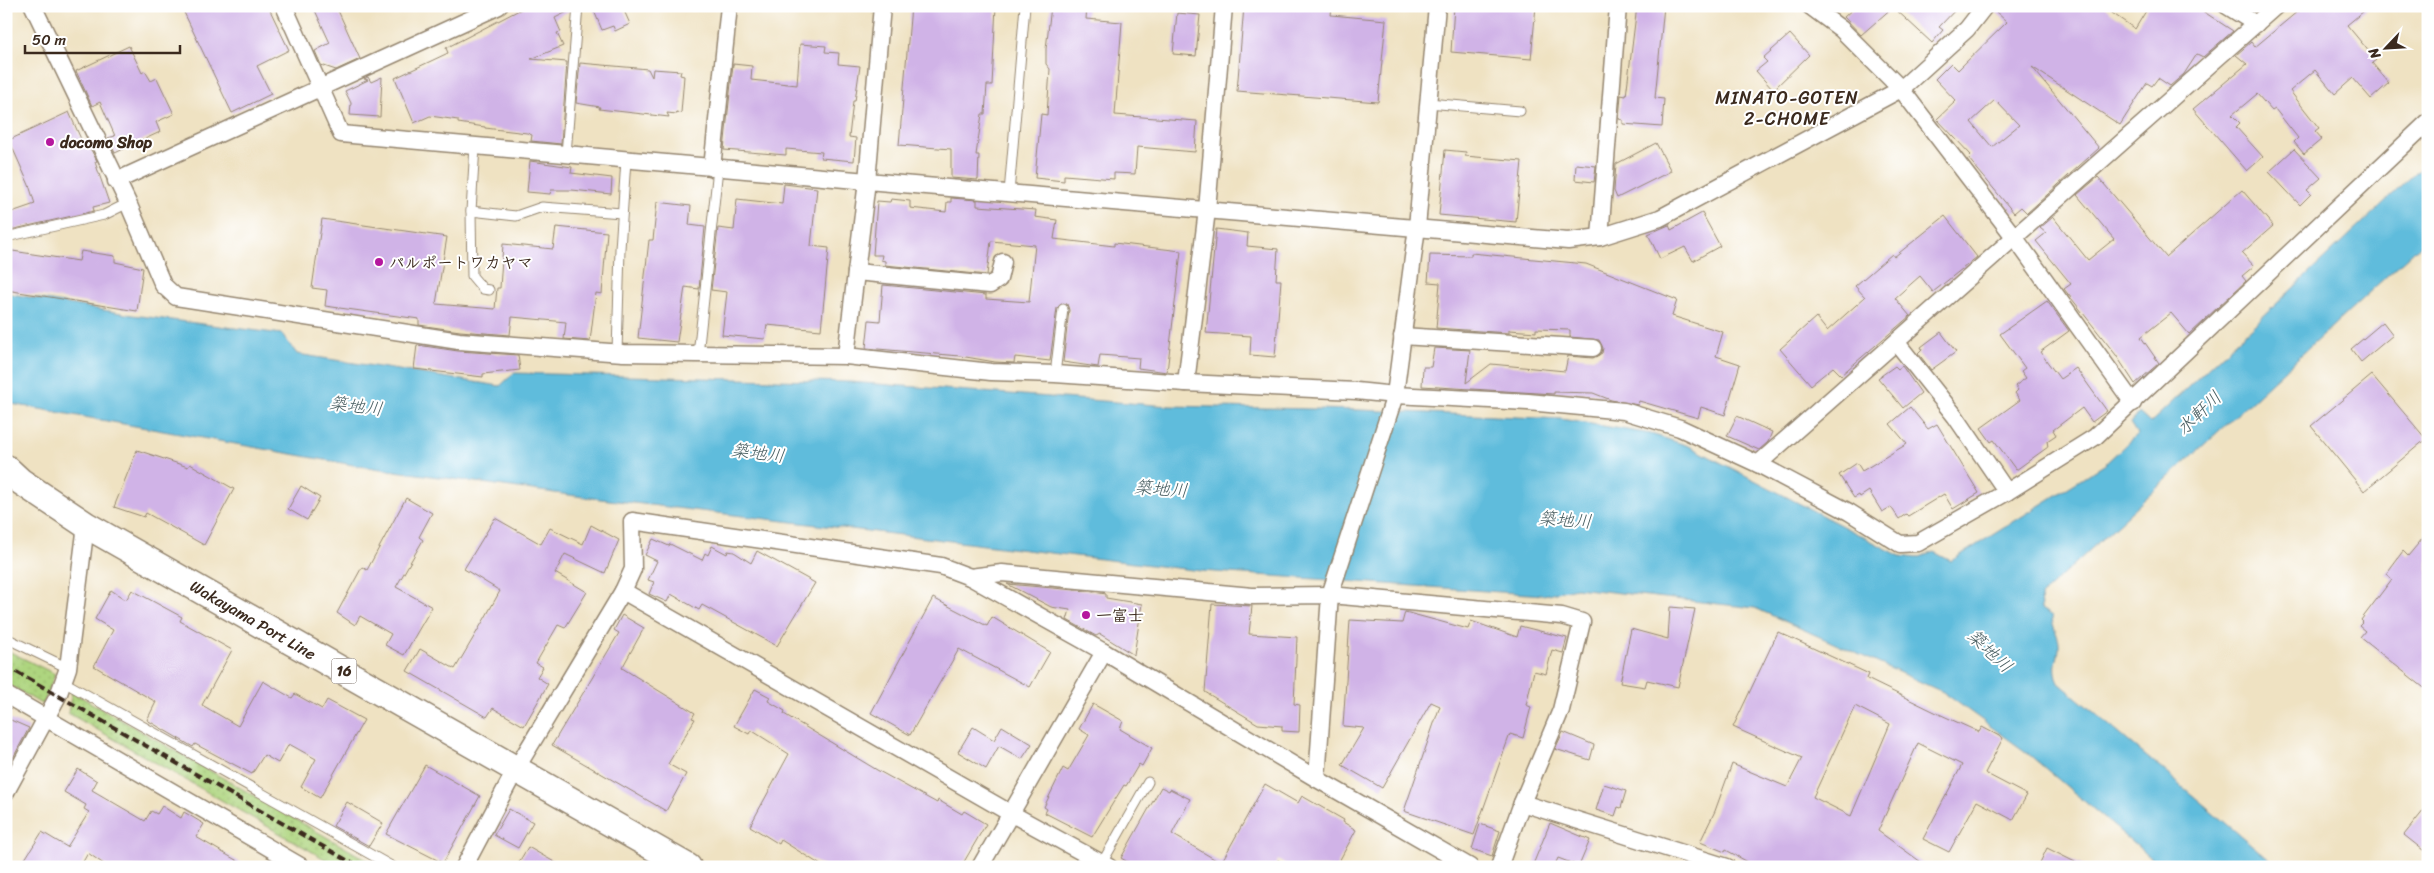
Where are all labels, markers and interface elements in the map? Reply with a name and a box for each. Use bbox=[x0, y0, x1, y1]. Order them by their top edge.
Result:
scale bar bbox=[25, 22, 180, 54]
north arrow bbox=[2362, 22, 2412, 72]
text: 50 m bbox=[32, 27, 67, 53]
text: N bbox=[2361, 43, 2388, 64]
district label: MINATO-GOTEN 2-CHOME bbox=[1715, 82, 1859, 135]
place label: docomo Shop bbox=[60, 128, 153, 157]
marker: docomo Shop bbox=[44, 136, 56, 148]
place label: パルポートワカヤマ bbox=[389, 248, 533, 277]
marker: パルポートワカヤマ bbox=[373, 256, 385, 268]
water label: 水軒川 bbox=[2168, 383, 2230, 443]
water label: 築地川 bbox=[327, 387, 385, 425]
water label: 築地川 bbox=[729, 434, 787, 472]
water label: 築地川 bbox=[1133, 471, 1189, 507]
water label: 築地川 bbox=[1537, 502, 1593, 538]
street label: Wakayama Port Line bbox=[184, 572, 322, 668]
place label: 一富士 bbox=[1096, 601, 1144, 630]
marker: 一富士 bbox=[1080, 609, 1092, 621]
water label: 築地川 bbox=[1959, 621, 2021, 681]
road number: 16 bbox=[332, 658, 356, 684]

